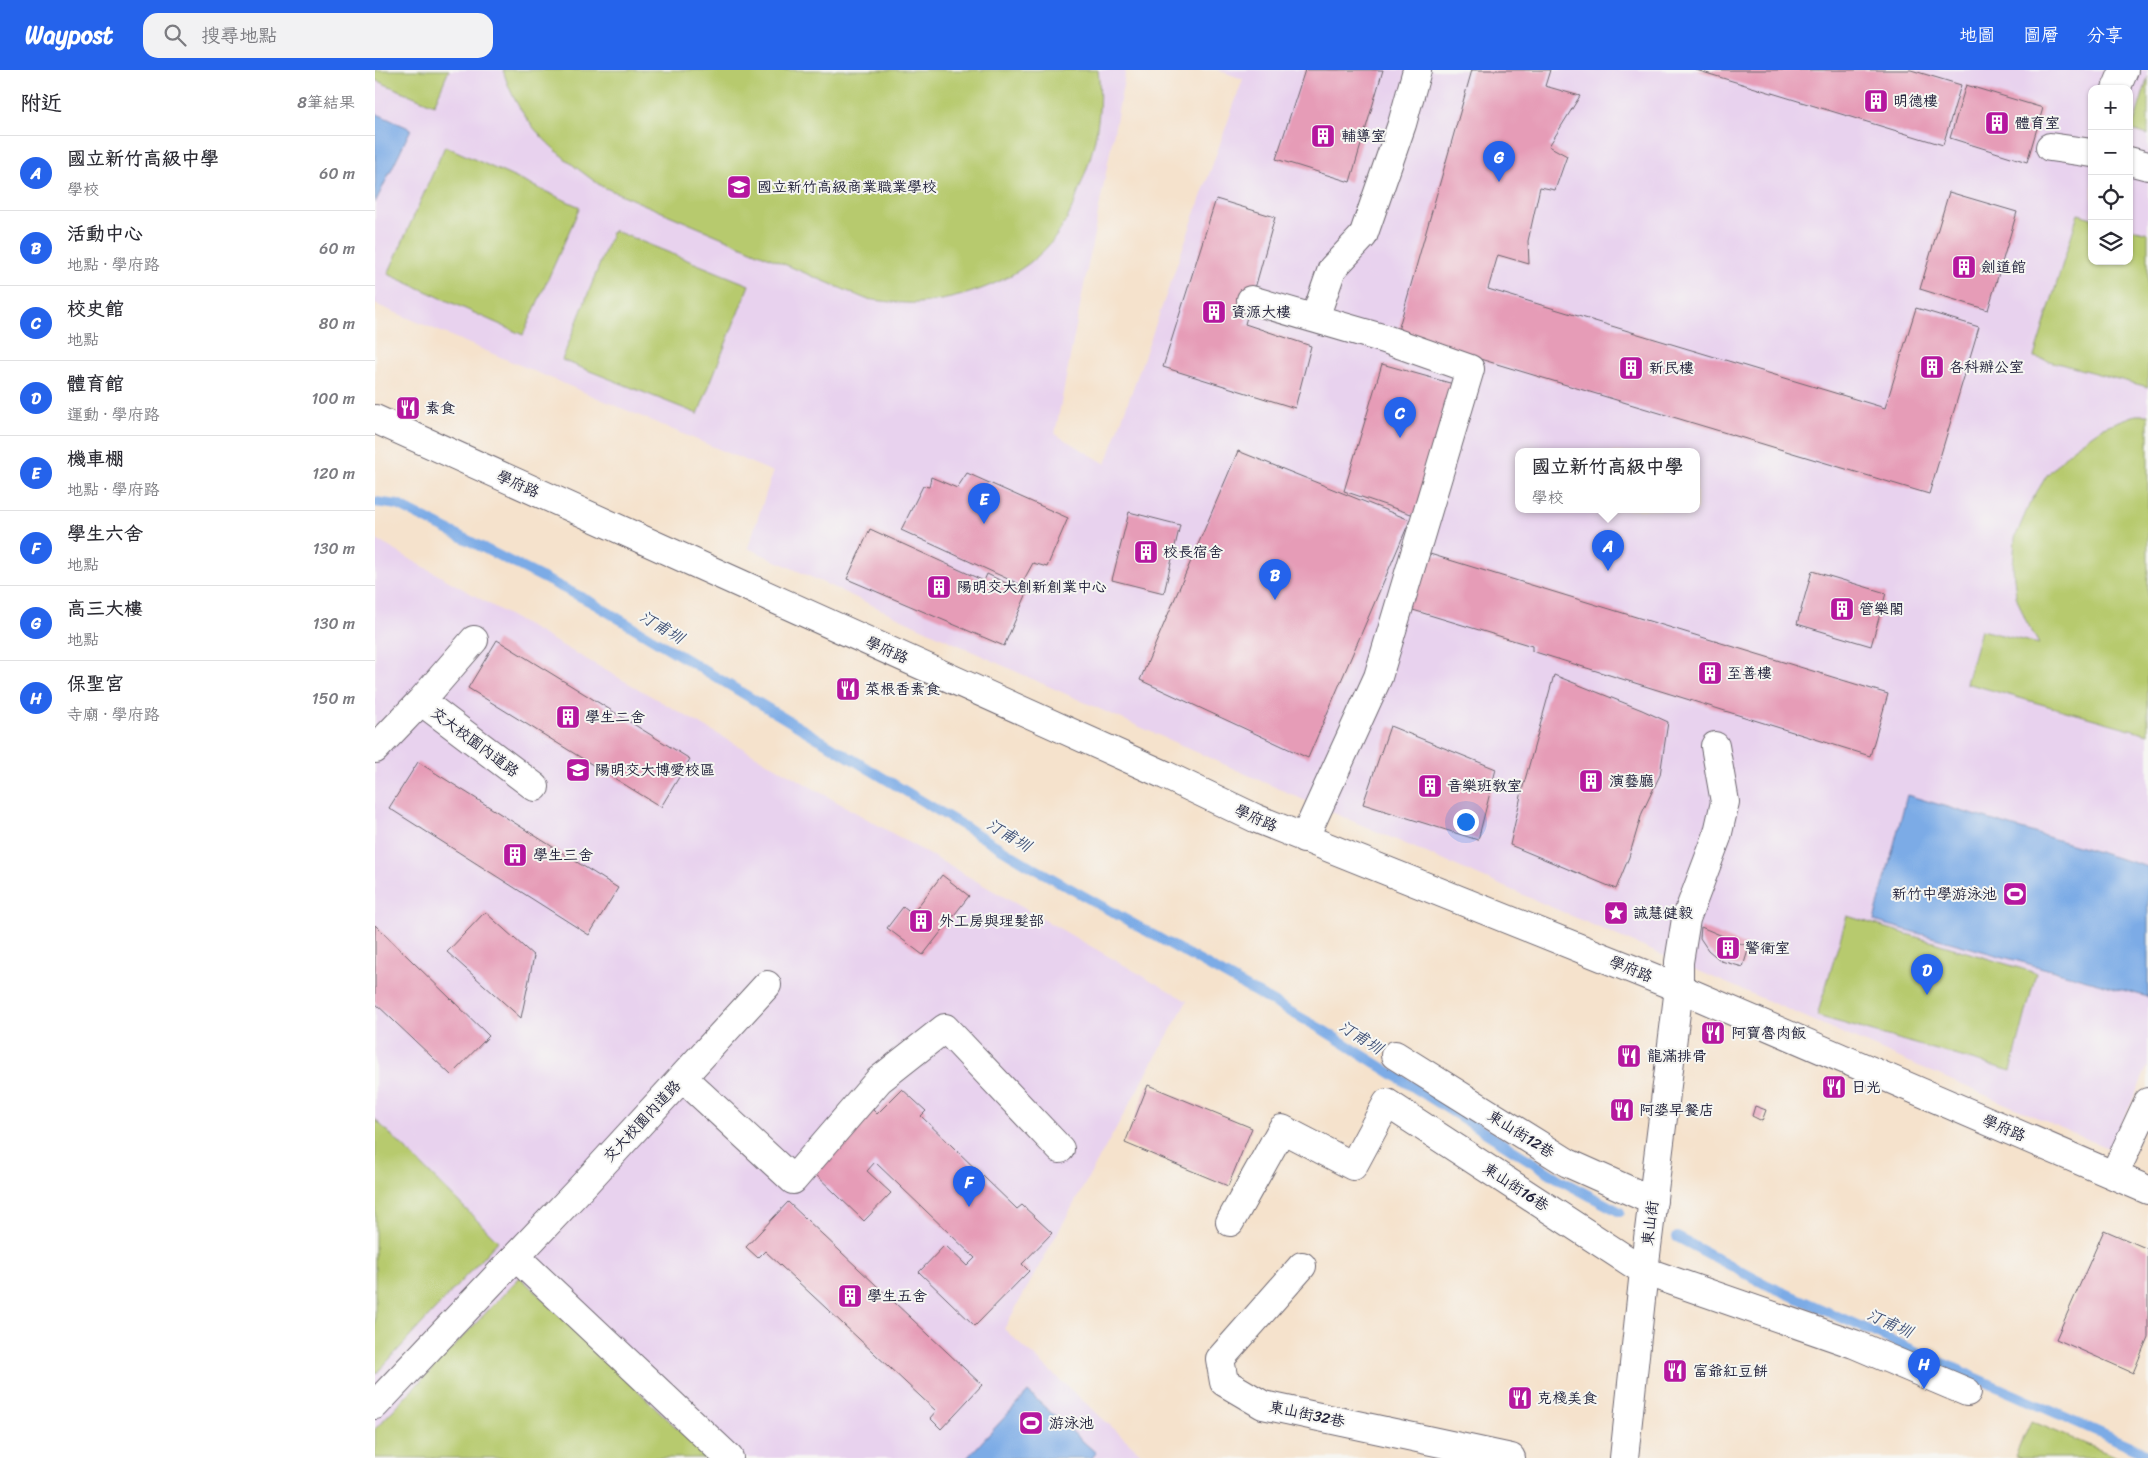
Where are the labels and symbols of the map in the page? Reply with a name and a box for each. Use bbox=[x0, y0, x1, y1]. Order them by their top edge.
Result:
building icon: 明德樓 bbox=[1863, 88, 1889, 114]
place label: 明德樓 bbox=[1893, 88, 1938, 114]
building icon: 體育室 bbox=[1984, 110, 2010, 136]
place label: 體育室 bbox=[2015, 110, 2060, 136]
building icon: 輔導室 bbox=[1310, 123, 1336, 149]
place label: 輔導室 bbox=[1341, 123, 1386, 149]
pin: G bbox=[1483, 141, 1515, 182]
school or university icon: 國立新竹高級商業職業學校 bbox=[726, 174, 752, 200]
place label: 國立新竹高級商業職業學校 bbox=[757, 174, 937, 200]
building icon: 劍道館 bbox=[1951, 254, 1977, 280]
place label: 劍道館 bbox=[1981, 254, 2026, 280]
building icon: 資源大樓 bbox=[1201, 299, 1227, 325]
place label: 資源大樓 bbox=[1231, 299, 1291, 325]
building icon: 各科辦公室 bbox=[1919, 354, 1945, 380]
place label: 各科辦公室 bbox=[1949, 354, 2024, 380]
building icon: 新民樓 bbox=[1618, 355, 1644, 381]
place label: 新民樓 bbox=[1649, 355, 1694, 381]
restaurant icon: 素食 bbox=[395, 395, 421, 421]
place label: 素食 bbox=[425, 395, 455, 421]
pin: C bbox=[1384, 397, 1416, 438]
street label: 學府路 bbox=[492, 463, 544, 505]
pin: E bbox=[968, 483, 1000, 524]
pin: A bbox=[1592, 530, 1624, 571]
building icon: 校長宿舍 bbox=[1133, 539, 1159, 565]
place label: 校長宿舍 bbox=[1163, 539, 1223, 565]
pin: B bbox=[1259, 559, 1291, 600]
building icon: 陽明交大創新創業中心 bbox=[926, 574, 952, 600]
place label: 陽明交大創新創業中心 bbox=[957, 574, 1107, 600]
building icon: 管樂閣 bbox=[1829, 596, 1855, 622]
place label: 管樂閣 bbox=[1859, 596, 1904, 622]
water label: 汀甫圳 bbox=[634, 602, 692, 653]
street label: 學府路 bbox=[861, 629, 913, 671]
building icon: 至善樓 bbox=[1697, 660, 1723, 686]
place label: 至善樓 bbox=[1727, 660, 1772, 686]
restaurant icon: 菜根香素食 bbox=[835, 676, 861, 702]
place label: 菜根香素食 bbox=[865, 676, 940, 702]
street label: 交大校園內道路 bbox=[425, 700, 525, 784]
building icon: 學生二舍 bbox=[555, 704, 581, 730]
place label: 學生二舍 bbox=[585, 704, 645, 730]
school or university icon: 陽明交大博愛校區 bbox=[565, 757, 591, 783]
place label: 陽明交大博愛校區 bbox=[595, 757, 715, 783]
building icon: 演藝廳 bbox=[1578, 768, 1604, 794]
place label: 演藝廳 bbox=[1609, 768, 1654, 794]
building icon: 音樂班教室 bbox=[1417, 773, 1443, 799]
place label: 音樂班教室 bbox=[1447, 773, 1522, 799]
street label: 學府路 bbox=[1230, 797, 1282, 839]
your location bbox=[1453, 809, 1479, 835]
water label: 汀甫圳 bbox=[981, 810, 1039, 861]
building icon: 學生三舍 bbox=[502, 842, 528, 868]
place label: 學生三舍 bbox=[533, 842, 593, 868]
place label: 新竹中學游泳池 bbox=[1892, 881, 1997, 907]
sports icon: 新竹中學游泳池 bbox=[2002, 881, 2028, 907]
place icon: 誠慧健毅 bbox=[1603, 900, 1629, 926]
place label: 誠慧健毅 bbox=[1633, 900, 1693, 926]
building icon: 外工房與理髮部 bbox=[908, 908, 934, 934]
place label: 外工房與理髮部 bbox=[939, 908, 1044, 934]
building icon: 警衛室 bbox=[1715, 935, 1741, 961]
place label: 警衛室 bbox=[1745, 935, 1790, 961]
street label: 學府路 bbox=[1605, 949, 1657, 989]
pin: D bbox=[1911, 954, 1943, 995]
water label: 汀甫圳 bbox=[1333, 1012, 1391, 1063]
restaurant icon: 阿寶魯肉飯 bbox=[1700, 1020, 1726, 1046]
place label: 阿寶魯肉飯 bbox=[1731, 1020, 1806, 1046]
restaurant icon: 龍滿排骨 bbox=[1616, 1043, 1642, 1069]
place label: 龍滿排骨 bbox=[1647, 1043, 1707, 1069]
street label: 交大校園內道路 bbox=[597, 1074, 687, 1168]
restaurant icon: 日光 bbox=[1821, 1074, 1847, 1100]
place label: 日光 bbox=[1851, 1074, 1881, 1100]
restaurant icon: 阿婆早餐店 bbox=[1609, 1097, 1635, 1123]
place label: 阿婆早餐店 bbox=[1639, 1097, 1714, 1123]
street label: 東山街12巷 bbox=[1482, 1103, 1560, 1165]
street label: 學府路 bbox=[1978, 1107, 2030, 1149]
street label: 東山街16巷 bbox=[1477, 1156, 1555, 1218]
pin: F bbox=[953, 1166, 985, 1207]
street label: 東山街 bbox=[1634, 1199, 1666, 1247]
building icon: 學生五舍 bbox=[837, 1283, 863, 1309]
place label: 學生五舍 bbox=[867, 1283, 927, 1309]
water label: 汀甫圳 bbox=[1862, 1300, 1920, 1347]
pin: H bbox=[1908, 1348, 1940, 1389]
restaurant icon: 富爺紅豆餅 bbox=[1662, 1358, 1688, 1384]
place label: 富爺紅豆餅 bbox=[1693, 1358, 1768, 1384]
restaurant icon: 克棧美食 bbox=[1507, 1385, 1533, 1411]
place label: 克棧美食 bbox=[1537, 1385, 1597, 1411]
street label: 東山街32巷 bbox=[1267, 1393, 1347, 1435]
sports icon: 游泳池 bbox=[1018, 1410, 1044, 1436]
place label: 游泳池 bbox=[1049, 1410, 1094, 1436]

